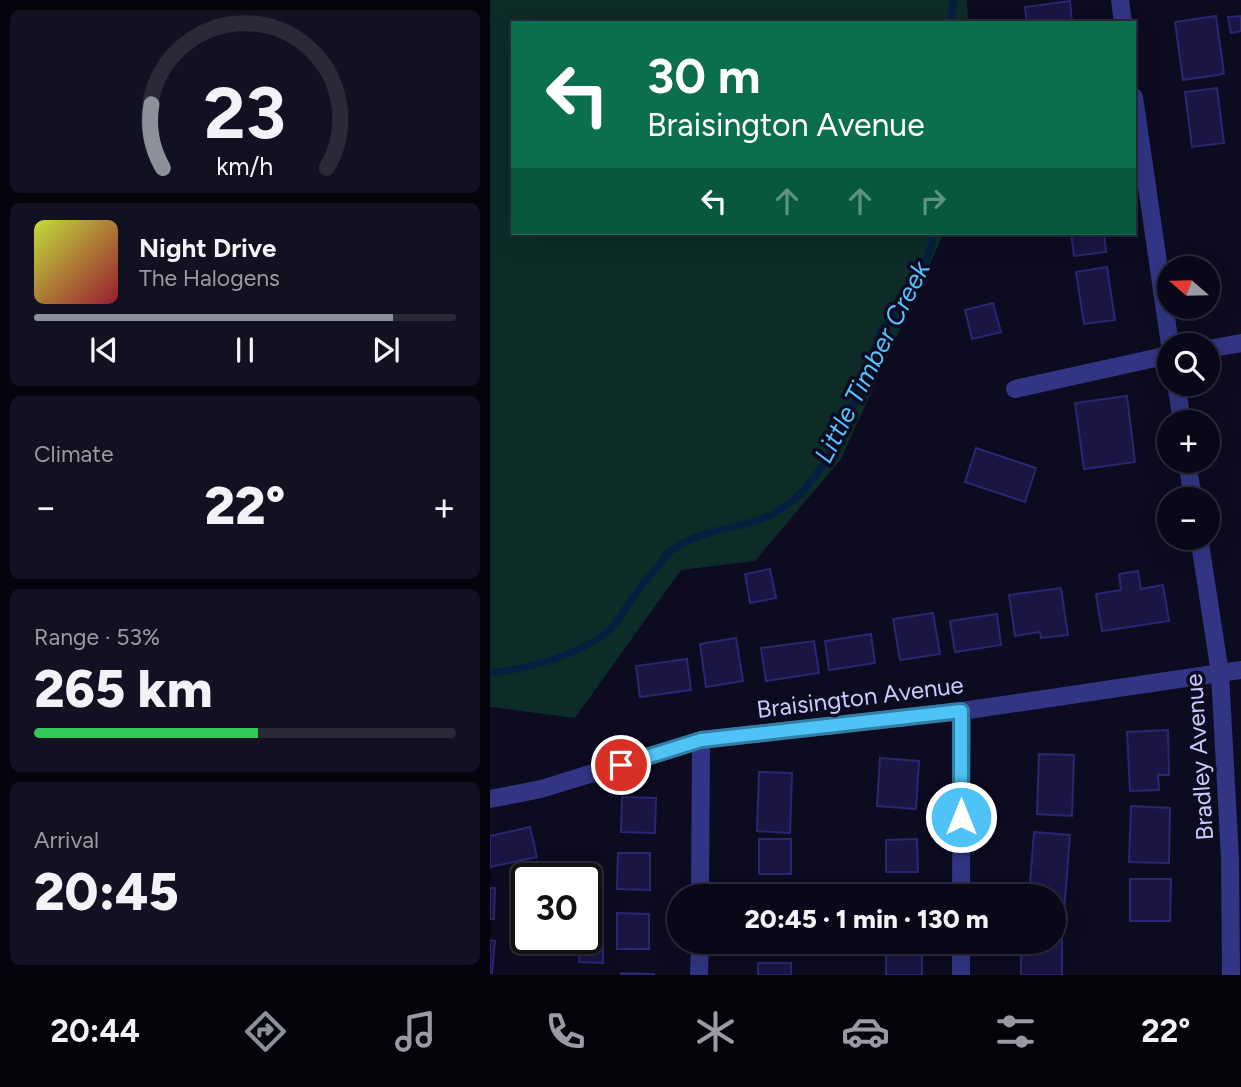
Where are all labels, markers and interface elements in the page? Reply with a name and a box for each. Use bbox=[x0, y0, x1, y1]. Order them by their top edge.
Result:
text: 30 m bbox=[647, 46, 760, 105]
icon: left bbox=[532, 49, 623, 140]
text: 23 bbox=[204, 69, 286, 156]
text: Braisington Avenue bbox=[647, 106, 925, 144]
text: km/h bbox=[216, 150, 274, 180]
icon: left bbox=[695, 182, 733, 220]
icon: ahead bbox=[768, 182, 806, 220]
icon: ahead bbox=[841, 182, 879, 220]
icon: right bbox=[914, 182, 952, 220]
text: Night Drive bbox=[139, 232, 276, 264]
water label: Little Timber Creek bbox=[807, 255, 937, 468]
north arrow bbox=[1157, 256, 1220, 318]
map controls bbox=[1157, 256, 1220, 550]
text: The Halogens bbox=[139, 264, 280, 292]
icon: previous bbox=[85, 331, 123, 369]
icon: pause bbox=[226, 331, 264, 369]
icon: next bbox=[367, 331, 405, 369]
button: search bbox=[1157, 333, 1220, 396]
button: + bbox=[1157, 410, 1220, 473]
text: Climate bbox=[34, 440, 113, 468]
text: 22° bbox=[204, 475, 286, 537]
text: − bbox=[34, 484, 58, 530]
text: + bbox=[432, 484, 456, 530]
button: − bbox=[1157, 487, 1220, 550]
text: Range · 53% bbox=[34, 623, 160, 651]
text: 265 km bbox=[34, 658, 213, 720]
street label: Braisington Avenue bbox=[755, 670, 965, 724]
street label: Bradley Avenue bbox=[1179, 673, 1219, 841]
pin bbox=[591, 735, 651, 795]
icon: arrive bbox=[602, 746, 640, 784]
position arrow bbox=[924, 780, 998, 854]
text: Arrival bbox=[34, 826, 99, 854]
text: 20:45 bbox=[34, 861, 179, 923]
speed limit sign: 30 bbox=[511, 863, 602, 954]
text: 20:45 · 1 min · 130 m bbox=[744, 903, 989, 935]
icon: directions bbox=[241, 1007, 290, 1056]
icon: music bbox=[391, 1007, 440, 1056]
icon: phone bbox=[541, 1007, 590, 1056]
icon: climate bbox=[691, 1007, 740, 1056]
icon: car bbox=[841, 1007, 890, 1056]
icon: filters bbox=[991, 1007, 1040, 1056]
text: 20:44 bbox=[51, 1012, 140, 1050]
text: 22° bbox=[1141, 1012, 1190, 1050]

